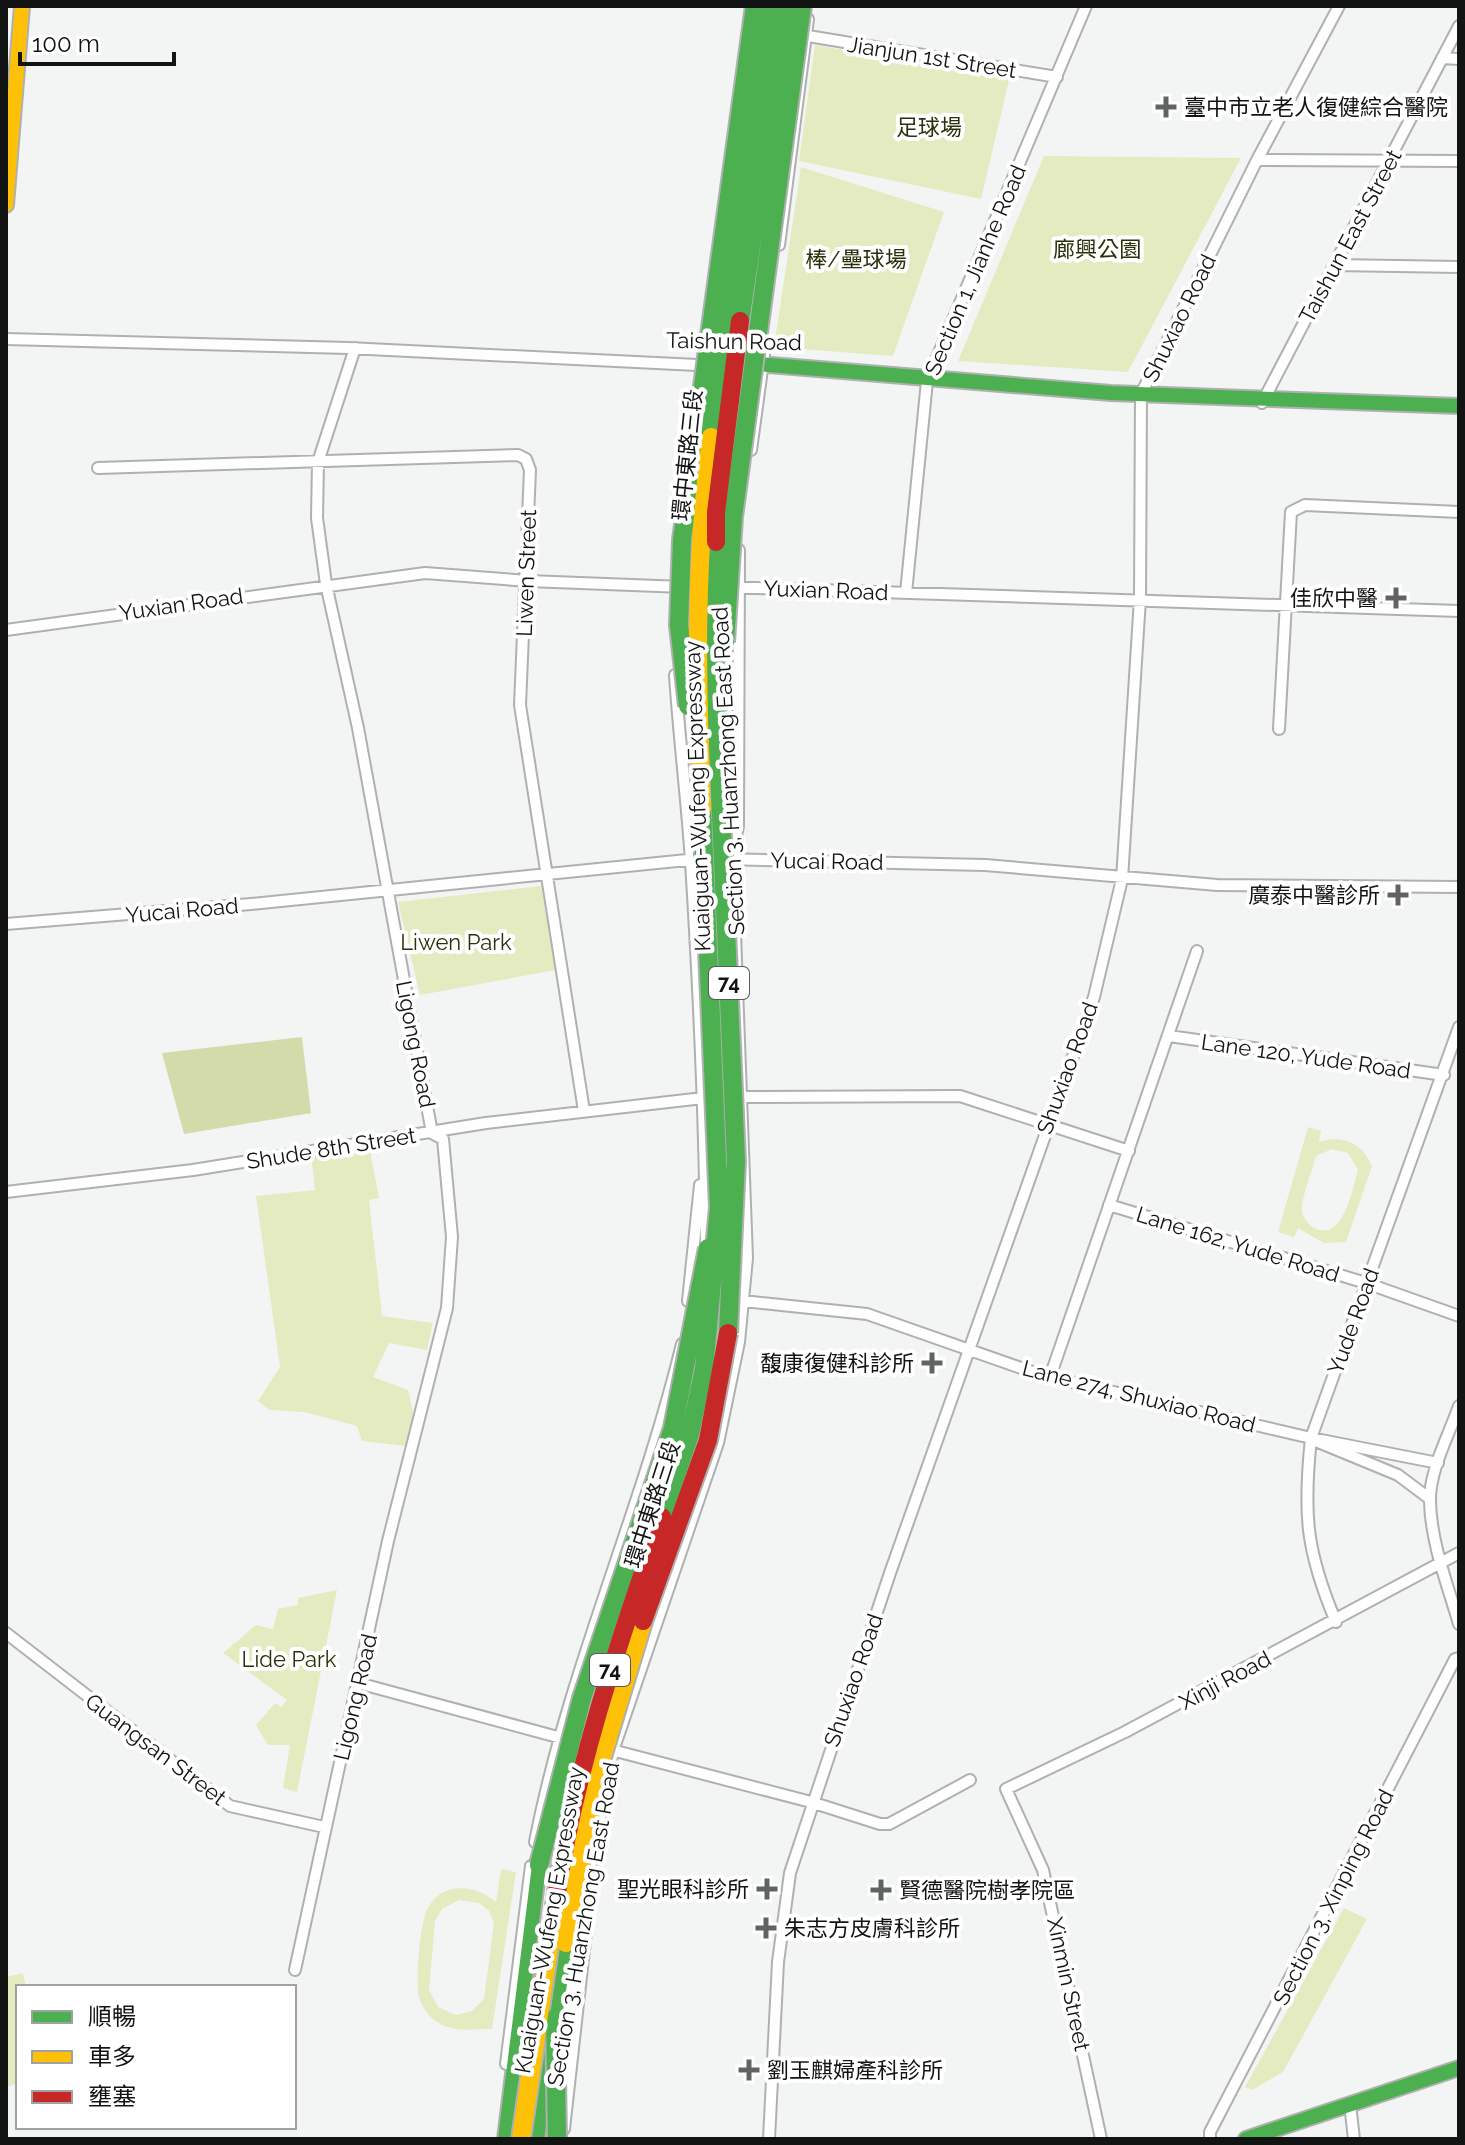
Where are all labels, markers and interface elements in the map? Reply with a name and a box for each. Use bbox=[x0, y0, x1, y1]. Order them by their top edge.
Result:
scale bar bbox=[20, 16, 174, 66]
text: 100 m bbox=[32, 29, 100, 58]
street label: Jianjun 1st Street bbox=[846, 31, 1019, 83]
place label: 臺中市立老人復健綜合醫院 bbox=[1184, 94, 1448, 120]
marker: 臺中市立老人復健綜合醫院 bbox=[1155, 96, 1177, 118]
park label: 足球場 bbox=[896, 114, 962, 140]
street label: Taishun East Street bbox=[1293, 144, 1407, 327]
street label: Section 1, Jianhe Road bbox=[919, 161, 1031, 379]
park label: 廊興公園 bbox=[1053, 236, 1141, 262]
park label: 棒/壘球場 bbox=[805, 246, 907, 272]
street label: Shuxiao Road bbox=[1137, 250, 1221, 386]
street label: Taishun Road bbox=[666, 327, 802, 355]
street label: 環中東路三段 bbox=[667, 388, 707, 522]
street label: Liwen Street bbox=[511, 508, 541, 637]
street label: Yuxian Road bbox=[763, 575, 889, 605]
street label: Yuxian Road bbox=[117, 582, 245, 626]
place label: 佳欣中醫 bbox=[1290, 585, 1378, 611]
marker: 佳欣中醫 bbox=[1385, 587, 1407, 609]
street label: Section 3, Huanzhong East Road bbox=[706, 606, 750, 936]
street label: Kuaiguan-Wufeng Expressway bbox=[679, 640, 715, 952]
street label: Yucai Road bbox=[770, 847, 884, 875]
place label: 廣泰中醫診所 bbox=[1248, 882, 1380, 908]
marker: 廣泰中醫診所 bbox=[1387, 884, 1409, 906]
street label: Yucai Road bbox=[124, 892, 240, 928]
park label: Liwen Park bbox=[400, 929, 512, 955]
road number: 74 bbox=[709, 967, 749, 999]
street label: Ligong Road bbox=[391, 978, 441, 1110]
street label: Shuxiao Road bbox=[1031, 998, 1103, 1138]
street label: Lane 120, Yude Road bbox=[1200, 1028, 1412, 1084]
street label: Shude 8th Street bbox=[244, 1122, 418, 1174]
street label: Lane 162, Yude Road bbox=[1133, 1201, 1343, 1287]
street label: Yude Road bbox=[1322, 1264, 1384, 1378]
place label: 馥康復健科診所 bbox=[760, 1350, 914, 1376]
marker: 馥康復健科診所 bbox=[921, 1352, 943, 1374]
street label: Lane 274, Shuxiao Road bbox=[1020, 1354, 1258, 1438]
street label: 環中東路三段 bbox=[619, 1437, 685, 1571]
street label: Shuxiao Road bbox=[818, 1610, 888, 1750]
street label: Ligong Road bbox=[328, 1631, 382, 1763]
street label: Xinji Road bbox=[1175, 1645, 1275, 1715]
park label: Lide Park bbox=[242, 1646, 337, 1672]
road number: 74 bbox=[590, 1654, 630, 1686]
street label: Guangsan Street bbox=[81, 1688, 232, 1811]
street label: Section 3, Huanzhong East Road bbox=[542, 1760, 624, 2088]
street label: Kuaiguan-Wufeng Expressway bbox=[509, 1764, 589, 2075]
street label: Section 3, Xinping Road bbox=[1267, 1785, 1399, 2009]
place label: 聖光眼科診所 bbox=[617, 1876, 749, 1902]
place label: 賢德醫院樹孝院區 bbox=[899, 1877, 1075, 1903]
marker: 聖光眼科診所 bbox=[756, 1878, 778, 1900]
marker: 賢德醫院樹孝院區 bbox=[870, 1879, 892, 1901]
place label: 朱志方皮膚科診所 bbox=[784, 1915, 960, 1941]
street label: Xinmin Street bbox=[1042, 1915, 1096, 2054]
marker: 朱志方皮膚科診所 bbox=[755, 1917, 777, 1939]
legend bbox=[16, 1985, 296, 2129]
text: 順暢 bbox=[88, 2002, 136, 2031]
text: 車多 bbox=[88, 2042, 136, 2071]
place label: 劉玉麒婦產科診所 bbox=[767, 2057, 943, 2083]
marker: 劉玉麒婦產科診所 bbox=[738, 2059, 760, 2081]
text: 壅塞 bbox=[88, 2082, 136, 2111]

